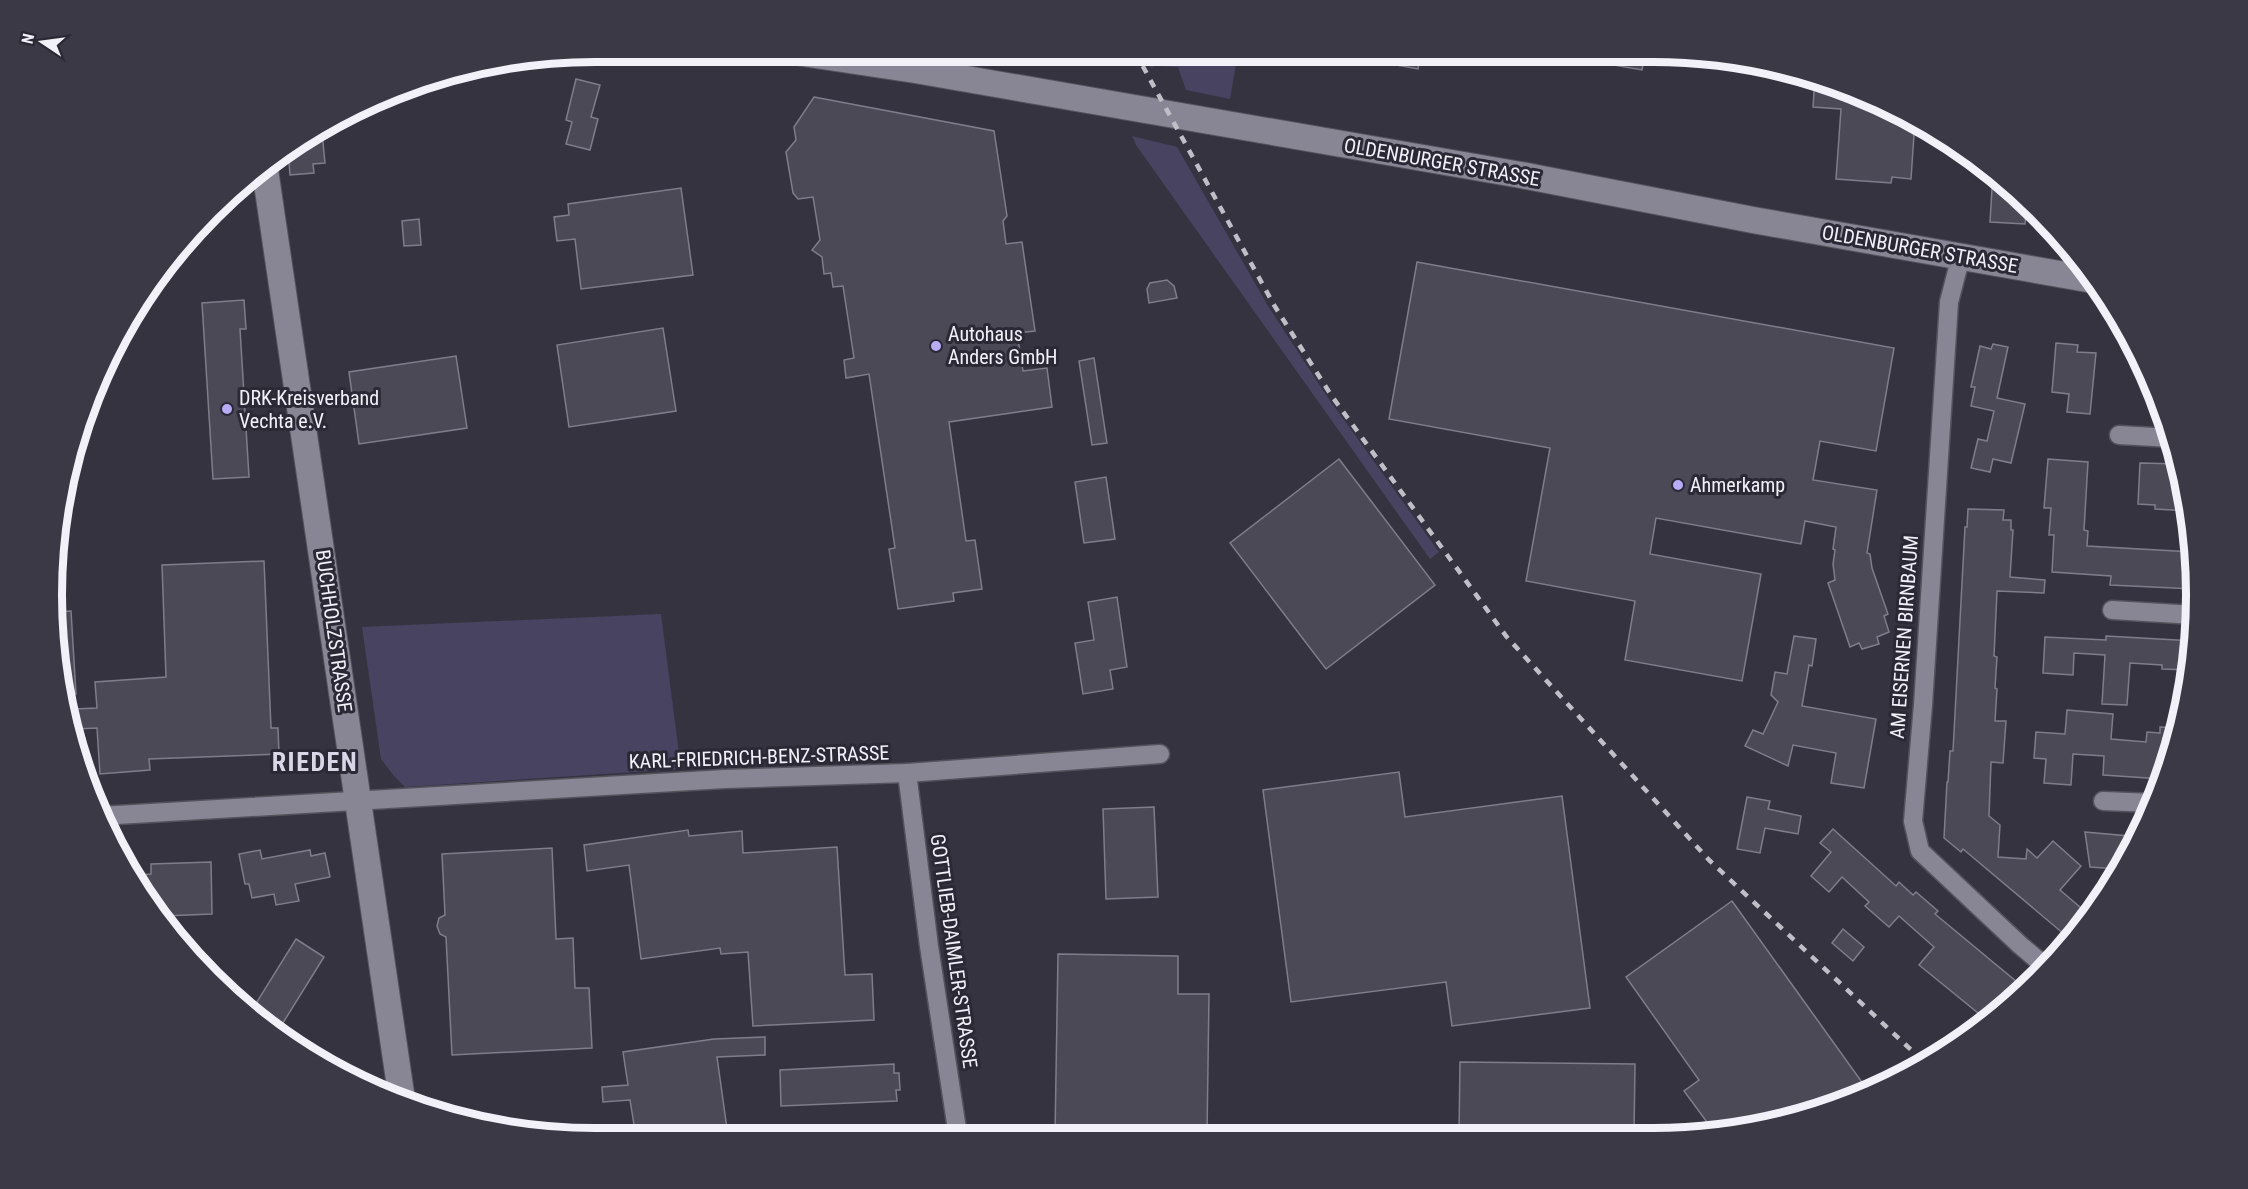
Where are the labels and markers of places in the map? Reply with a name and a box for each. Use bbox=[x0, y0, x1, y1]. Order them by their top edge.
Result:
place label: Autohaus Anders GmbH bbox=[948, 322, 1057, 369]
marker: Autohaus Anders GmbH bbox=[929, 339, 943, 353]
place label: DRK-Kreisverband Vechta e.V. bbox=[239, 386, 379, 433]
marker: DRK-Kreisverband Vechta e.V. bbox=[220, 402, 234, 416]
place label: Ahmerkamp bbox=[1690, 473, 1785, 497]
marker: Ahmerkamp bbox=[1671, 478, 1685, 492]

